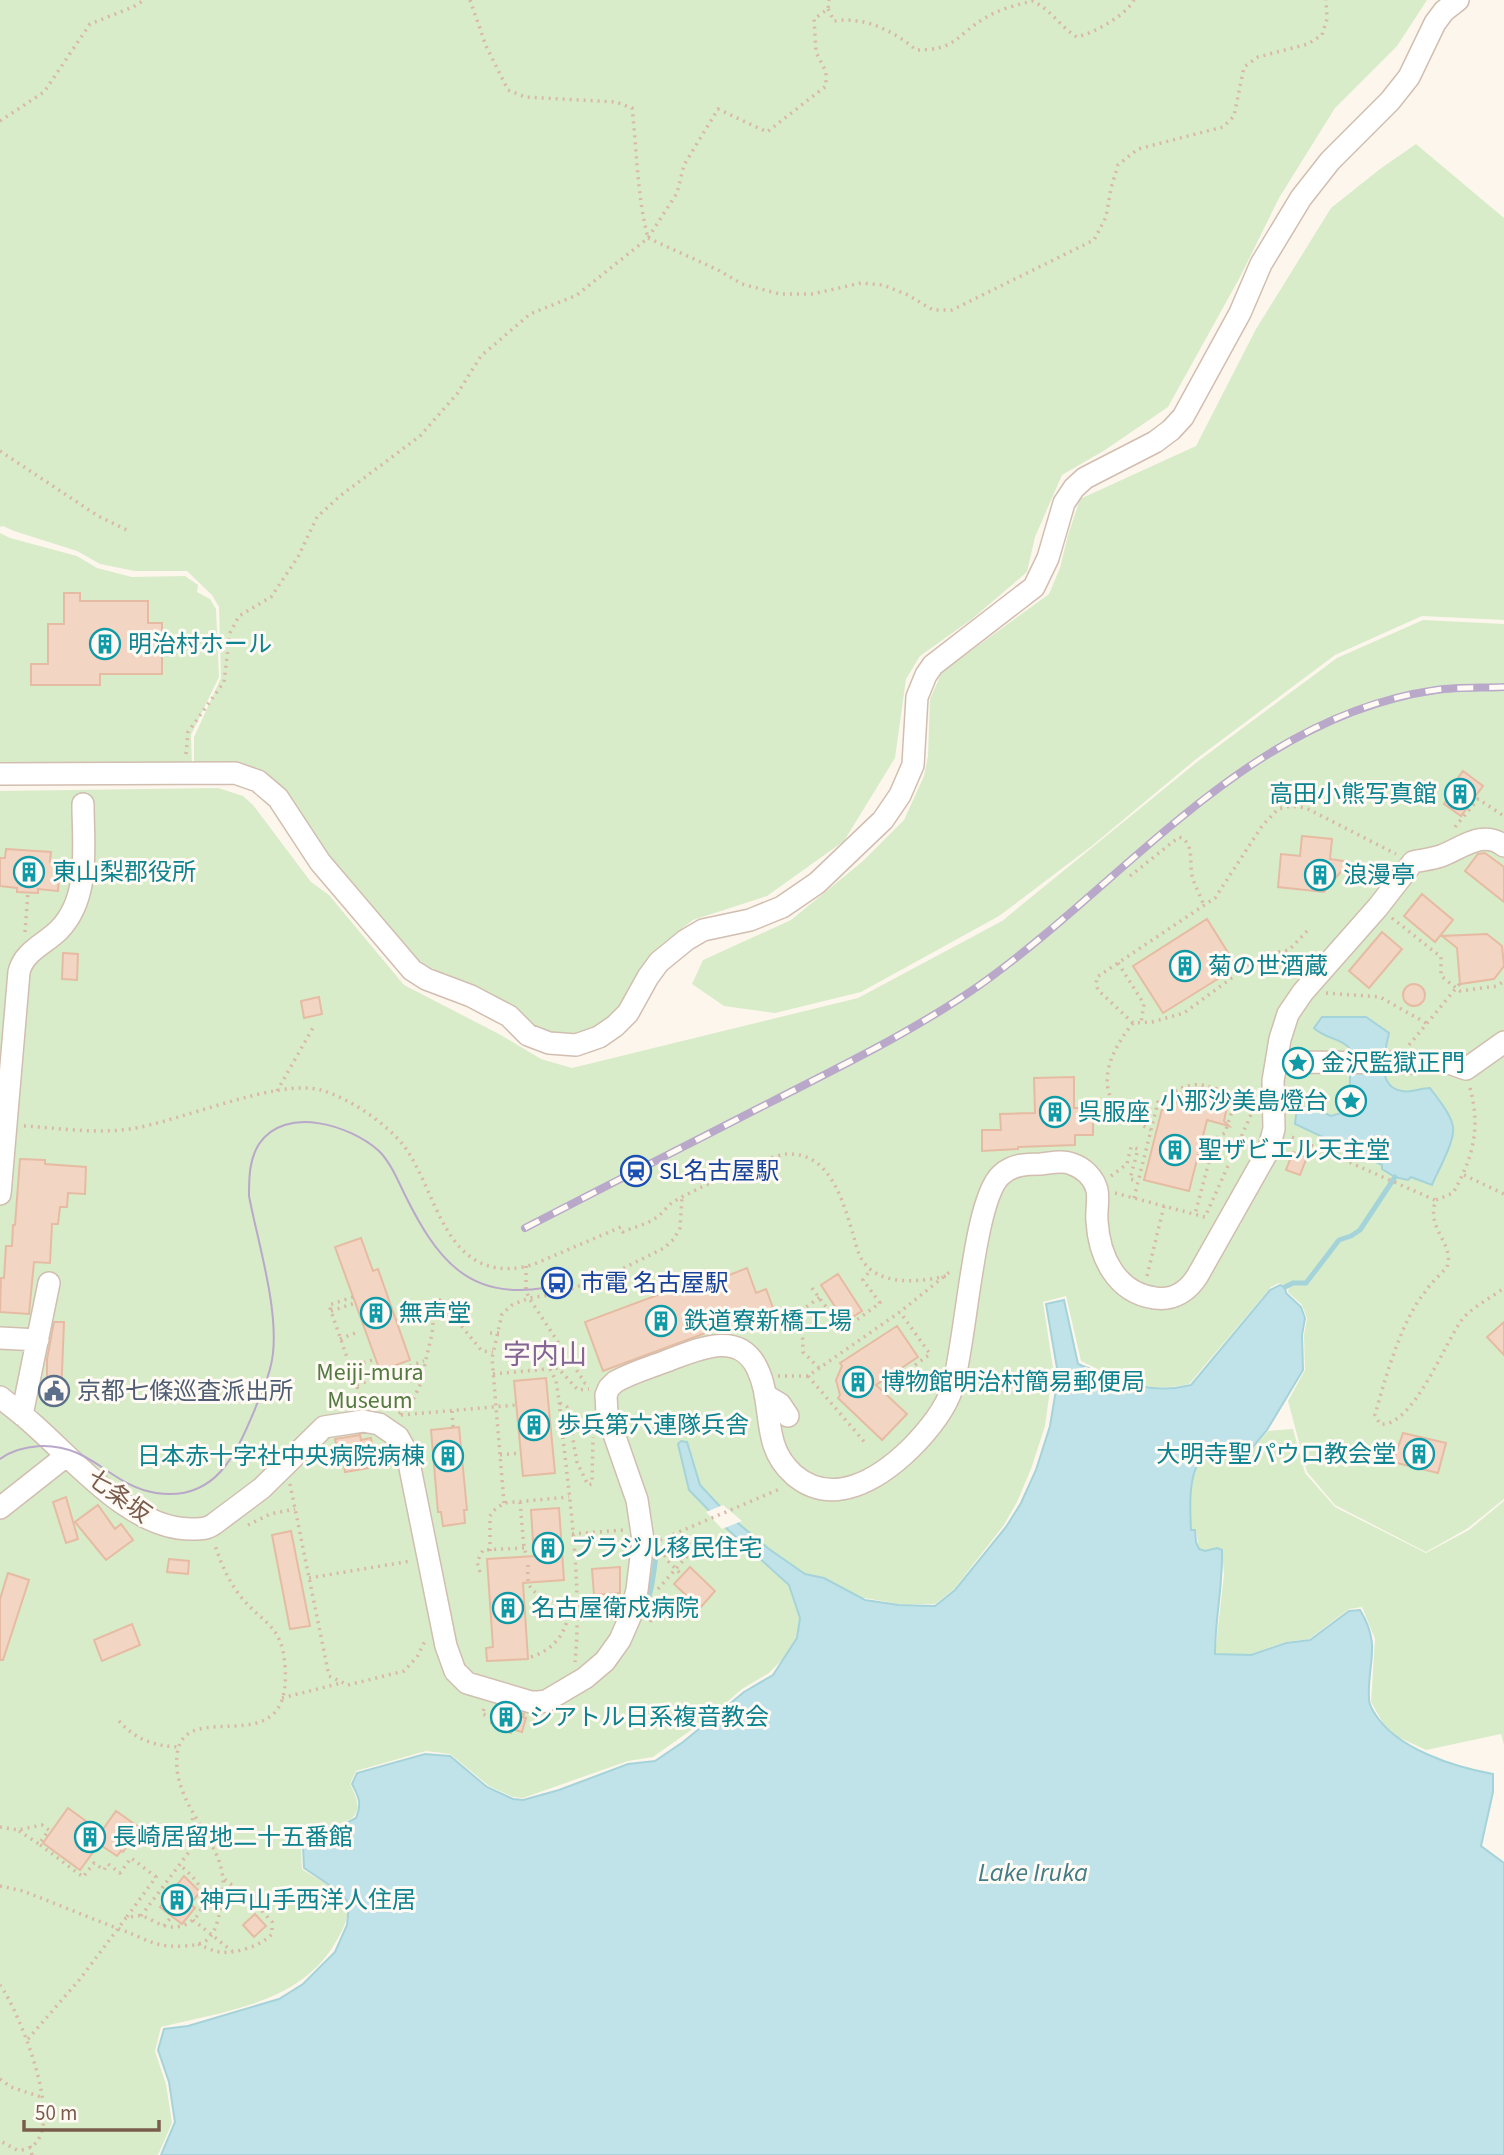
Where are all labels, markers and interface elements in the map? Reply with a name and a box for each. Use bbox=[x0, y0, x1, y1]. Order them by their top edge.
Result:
building icon: 明治村ホール bbox=[88, 627, 122, 661]
place label: 明治村ホール bbox=[128, 627, 272, 662]
place label: 高田小熊写真館 bbox=[1269, 777, 1437, 812]
building icon: 高田小熊写真館 bbox=[1443, 777, 1477, 811]
building icon: 東山梨郡役所 bbox=[12, 855, 46, 889]
place label: 東山梨郡役所 bbox=[52, 855, 196, 890]
building icon: 浪漫亭 bbox=[1303, 858, 1337, 892]
place label: 浪漫亭 bbox=[1343, 858, 1415, 893]
building icon: 菊の世酒蔵 bbox=[1168, 949, 1202, 983]
place label: 菊の世酒蔵 bbox=[1208, 949, 1328, 984]
place icon: 金沢監獄正門 bbox=[1281, 1046, 1315, 1080]
place label: 金沢監獄正門 bbox=[1321, 1046, 1465, 1081]
place label: 小那沙美島燈台 bbox=[1160, 1084, 1328, 1119]
place icon: 小那沙美島燈台 bbox=[1334, 1084, 1368, 1118]
building icon: 呉服座 bbox=[1038, 1095, 1072, 1129]
place label: 呉服座 bbox=[1078, 1095, 1150, 1130]
building icon: 聖ザビエル天主堂 bbox=[1158, 1133, 1192, 1167]
place label: 聖ザビエル天主堂 bbox=[1198, 1133, 1390, 1168]
station icon: SL名古屋駅 bbox=[619, 1154, 653, 1188]
place label: SL名古屋駅 bbox=[659, 1154, 779, 1189]
bus stop icon: 市電 名古屋駅 bbox=[540, 1266, 574, 1300]
place label: 市電 名古屋駅 bbox=[580, 1266, 729, 1301]
building icon: 無声堂 bbox=[359, 1296, 393, 1330]
place label: 無声堂 bbox=[399, 1296, 471, 1331]
building icon: 鉄道寮新橋工場 bbox=[644, 1304, 678, 1338]
place label: 鉄道寮新橋工場 bbox=[684, 1304, 852, 1339]
district label: 字内山 bbox=[503, 1335, 587, 1375]
park label: Meiji-mura Museum bbox=[316, 1355, 424, 1418]
building icon: 博物館明治村簡易郵便局 bbox=[841, 1365, 875, 1399]
place label: 博物館明治村簡易郵便局 bbox=[881, 1365, 1145, 1400]
public building icon: 京都七條巡査派出所 bbox=[37, 1374, 71, 1408]
place label: 京都七條巡査派出所 bbox=[77, 1374, 293, 1409]
building icon: 歩兵第六連隊兵舎 bbox=[517, 1408, 551, 1442]
place label: 歩兵第六連隊兵舎 bbox=[557, 1408, 749, 1443]
place label: 大明寺聖パウロ教会堂 bbox=[1156, 1437, 1396, 1472]
building icon: 大明寺聖パウロ教会堂 bbox=[1402, 1437, 1436, 1471]
place label: 日本赤十字社中央病院病棟 bbox=[137, 1439, 425, 1474]
building icon: 日本赤十字社中央病院病棟 bbox=[431, 1439, 465, 1473]
street label: 七条坂 bbox=[79, 1461, 158, 1532]
building icon: ブラジル移民住宅 bbox=[531, 1531, 565, 1565]
place label: ブラジル移民住宅 bbox=[571, 1531, 763, 1566]
building icon: 名古屋衛戍病院 bbox=[491, 1591, 525, 1625]
place label: 名古屋衛戍病院 bbox=[531, 1591, 699, 1626]
building icon: シアトル日系複音教会 bbox=[489, 1700, 523, 1734]
place label: シアトル日系複音教会 bbox=[529, 1700, 769, 1735]
building icon: 長崎居留地二十五番館 bbox=[73, 1820, 107, 1854]
place label: 長崎居留地二十五番館 bbox=[113, 1820, 353, 1855]
water label: Lake Iruka bbox=[978, 1854, 1088, 1891]
building icon: 神戸山手西洋人住居 bbox=[160, 1883, 194, 1917]
place label: 神戸山手西洋人住居 bbox=[200, 1883, 416, 1918]
scale bar bbox=[24, 2088, 159, 2132]
text: 50 m bbox=[35, 2098, 77, 2128]

